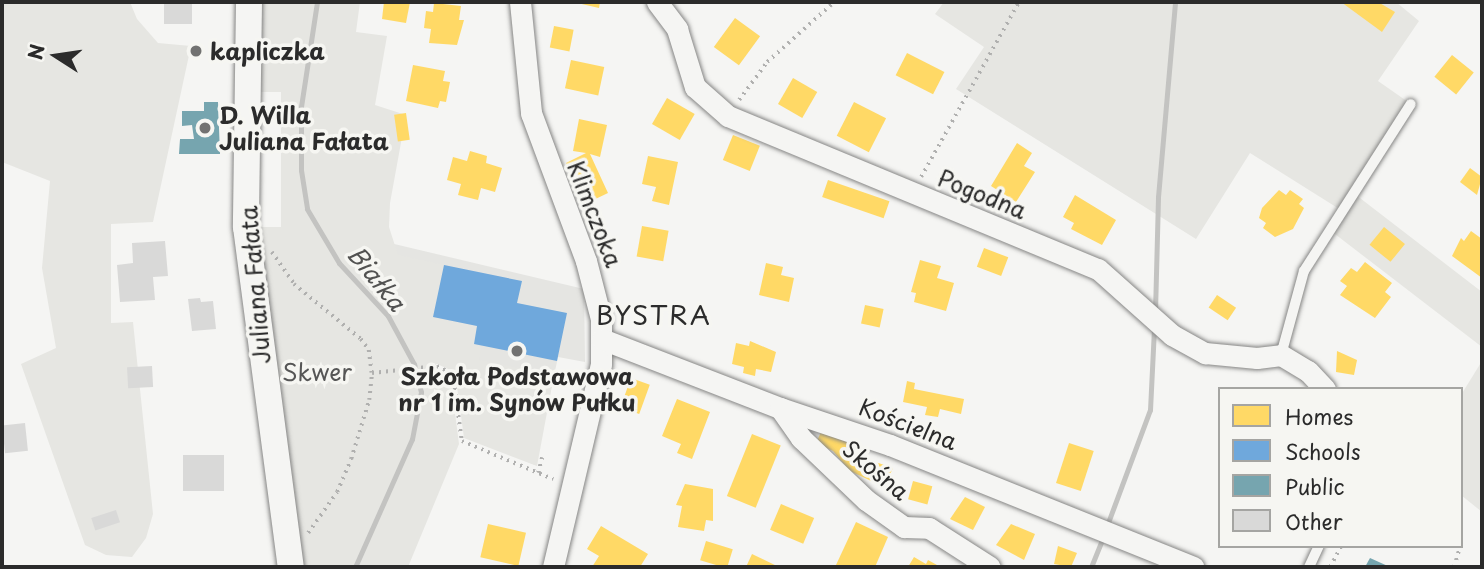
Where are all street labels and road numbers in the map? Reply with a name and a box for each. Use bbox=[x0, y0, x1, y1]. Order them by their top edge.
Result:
street label: Klimczoka bbox=[562, 157, 628, 271]
street label: Pogodna bbox=[934, 164, 1030, 224]
street label: Juliana Fałata bbox=[234, 204, 276, 366]
street label: Kościelna bbox=[855, 393, 961, 455]
street label: Skośna bbox=[837, 434, 915, 506]

